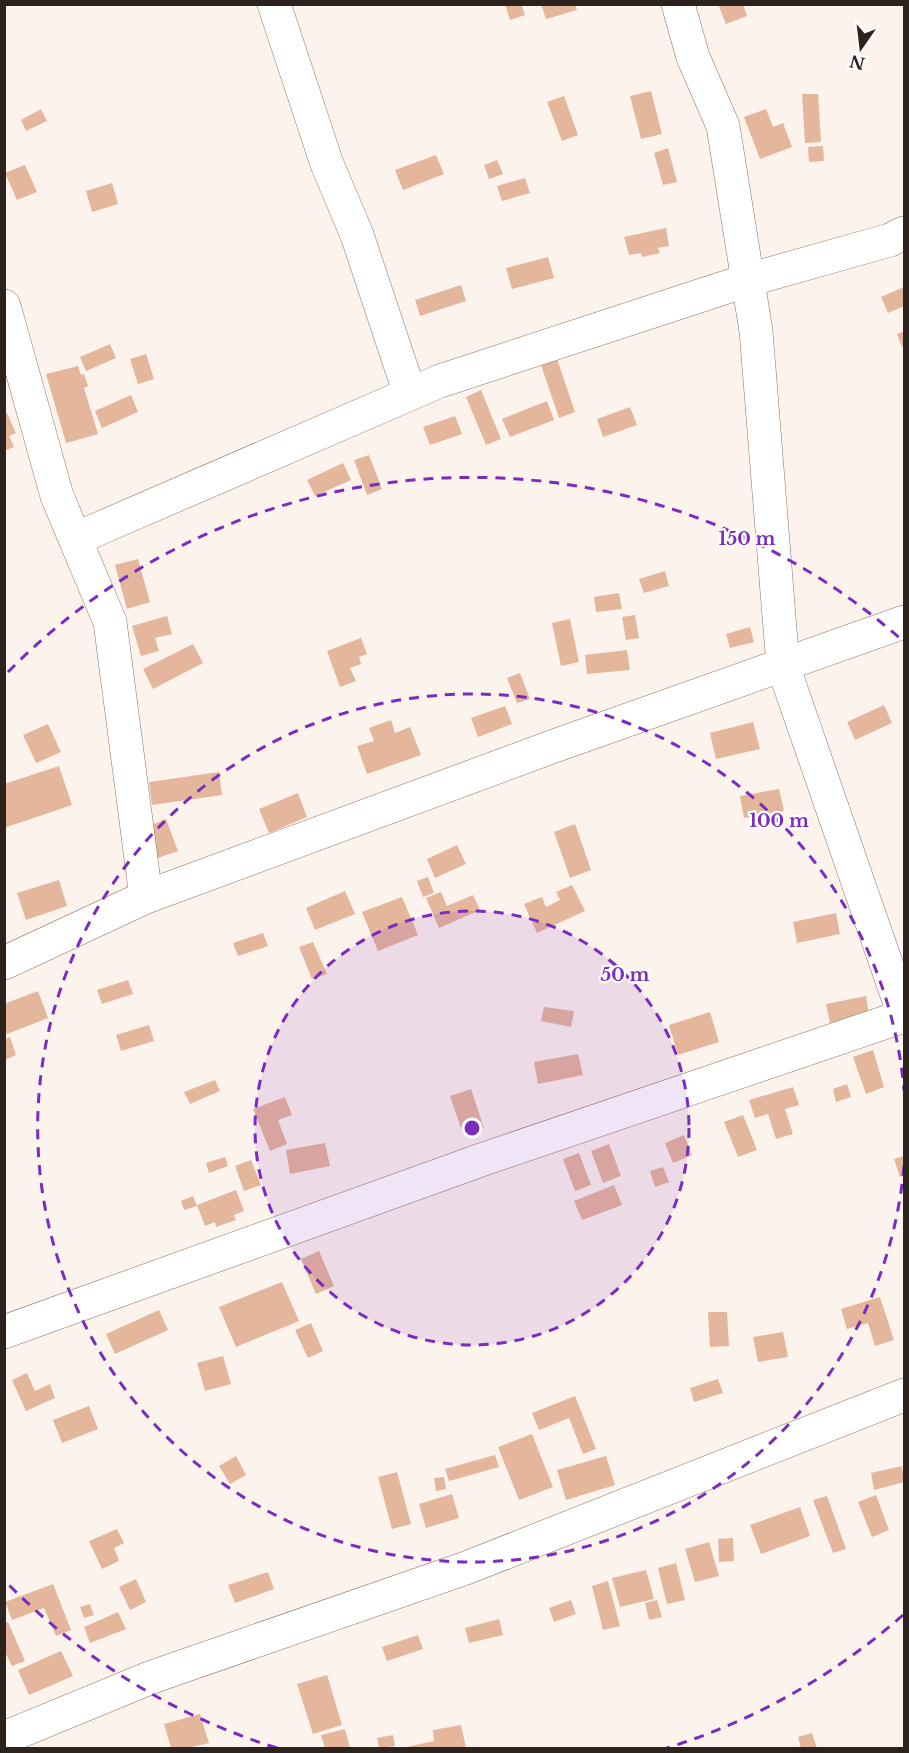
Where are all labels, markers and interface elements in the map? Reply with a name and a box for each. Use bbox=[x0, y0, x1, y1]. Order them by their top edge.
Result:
north arrow bbox=[831, 18, 891, 78]
text: N bbox=[848, 51, 867, 74]
text: 150 m bbox=[719, 528, 776, 550]
text: 100 m bbox=[749, 810, 809, 832]
text: 50 m bbox=[601, 964, 650, 986]
centre of rings bbox=[462, 1118, 482, 1138]

